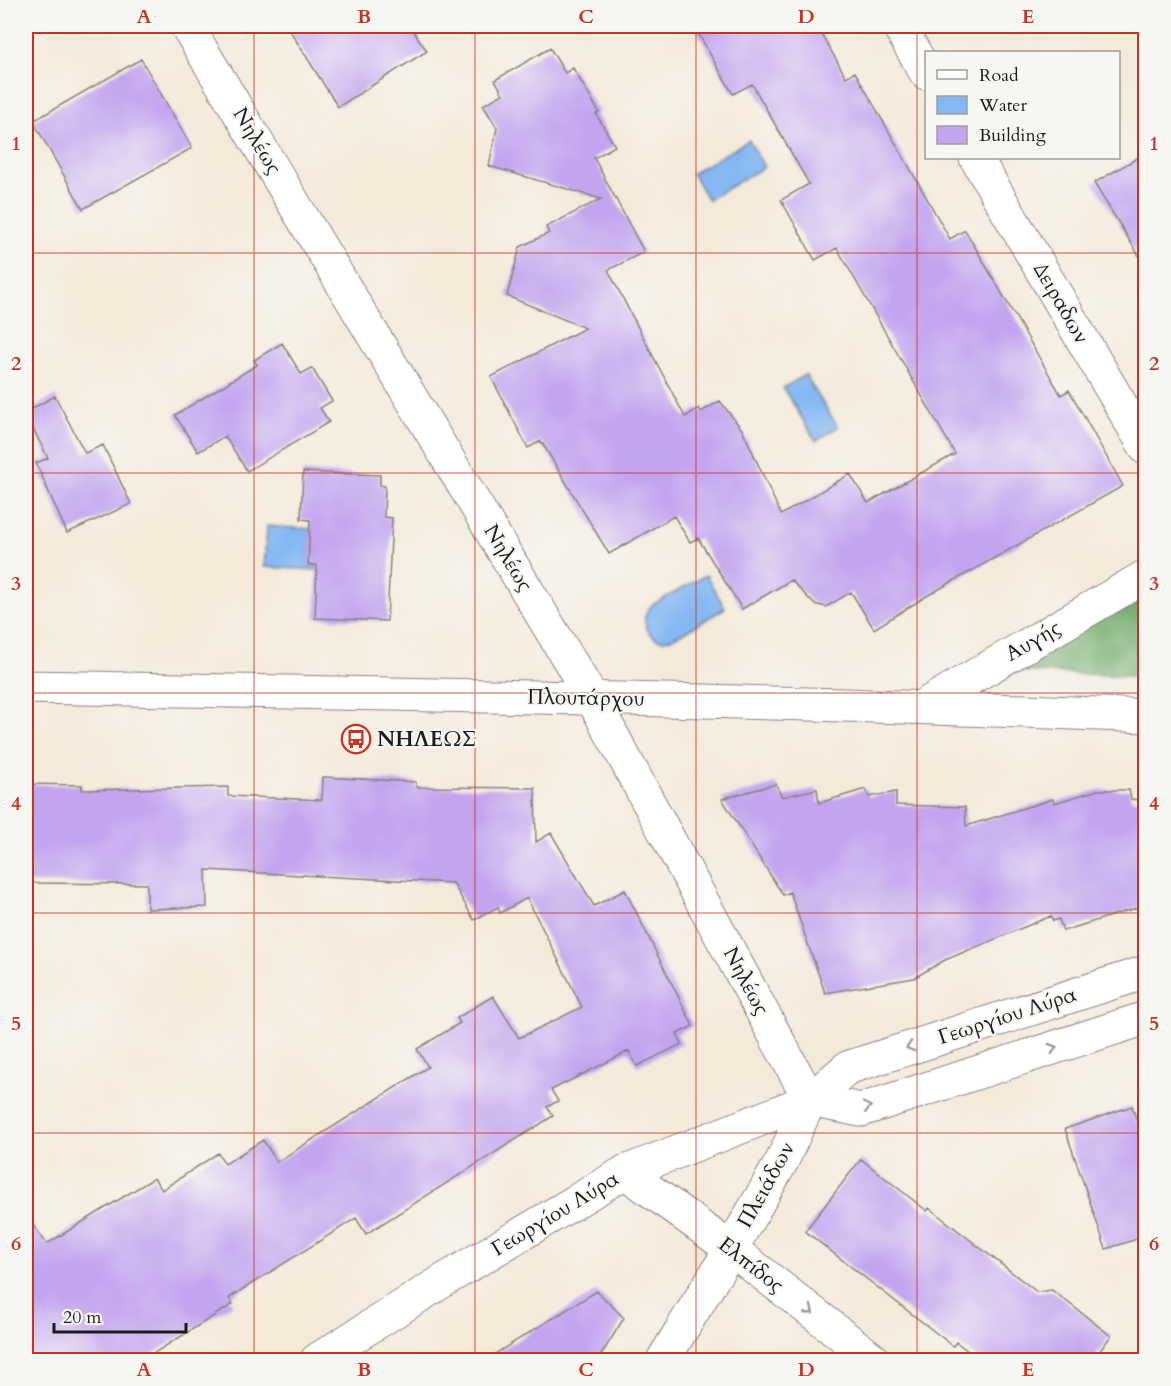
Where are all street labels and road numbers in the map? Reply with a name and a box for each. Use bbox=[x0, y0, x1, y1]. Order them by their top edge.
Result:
street label: Νηλέως bbox=[226, 102, 288, 180]
street label: Δειραδων bbox=[1026, 257, 1096, 349]
street label: Νηλέως bbox=[477, 519, 539, 597]
street label: Αυγής bbox=[1000, 614, 1066, 668]
street label: Πλουτάρχου bbox=[527, 682, 645, 714]
street label: Νηλέως bbox=[716, 942, 776, 1020]
street label: Γεωργίου Λύρα bbox=[934, 980, 1080, 1052]
street label: Πλειάδων bbox=[731, 1137, 801, 1233]
street label: Γεωργίου Λύρα bbox=[486, 1164, 624, 1263]
street label: Ελπίδος bbox=[712, 1230, 790, 1300]

